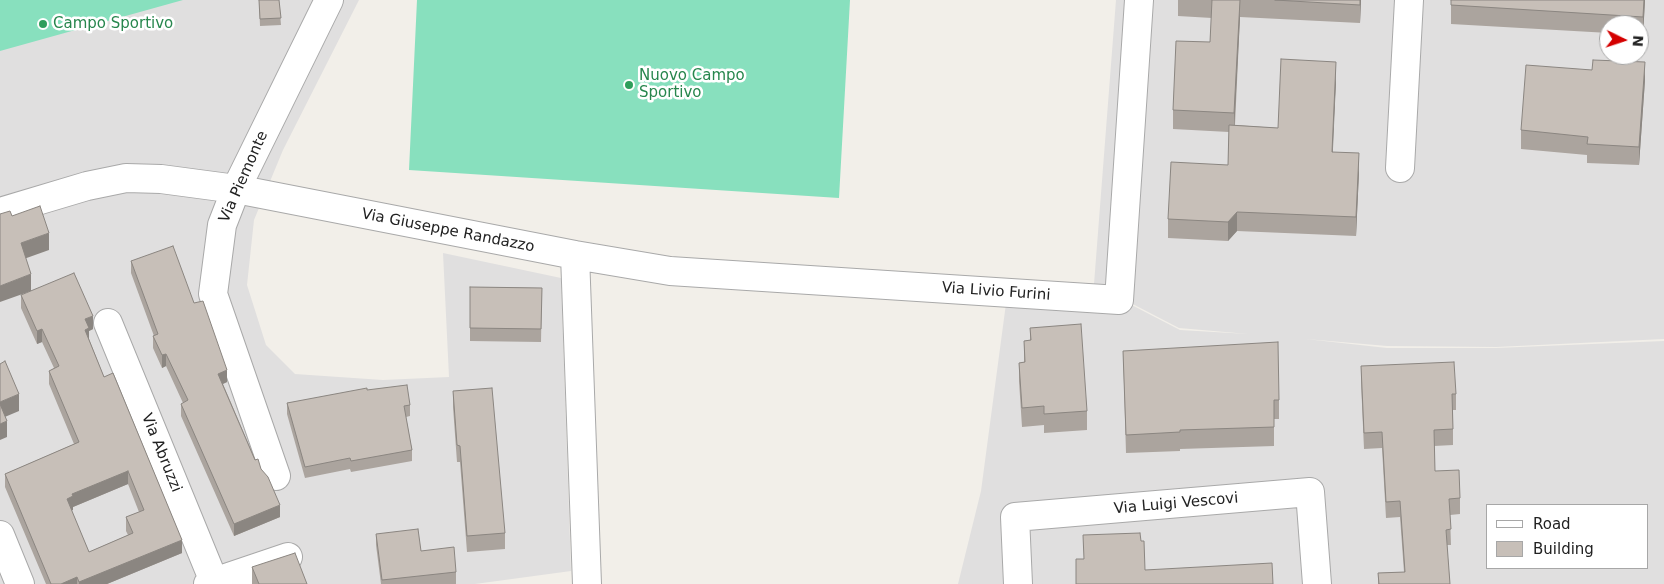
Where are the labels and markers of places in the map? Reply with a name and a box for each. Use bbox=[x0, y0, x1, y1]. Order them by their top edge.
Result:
place label: Campo Sportivo bbox=[53, 15, 173, 33]
marker: Campo Sportivo bbox=[37, 18, 49, 30]
place label: Nuovo Campo Sportivo bbox=[639, 67, 745, 102]
marker: Nuovo Campo Sportivo bbox=[623, 79, 635, 91]

